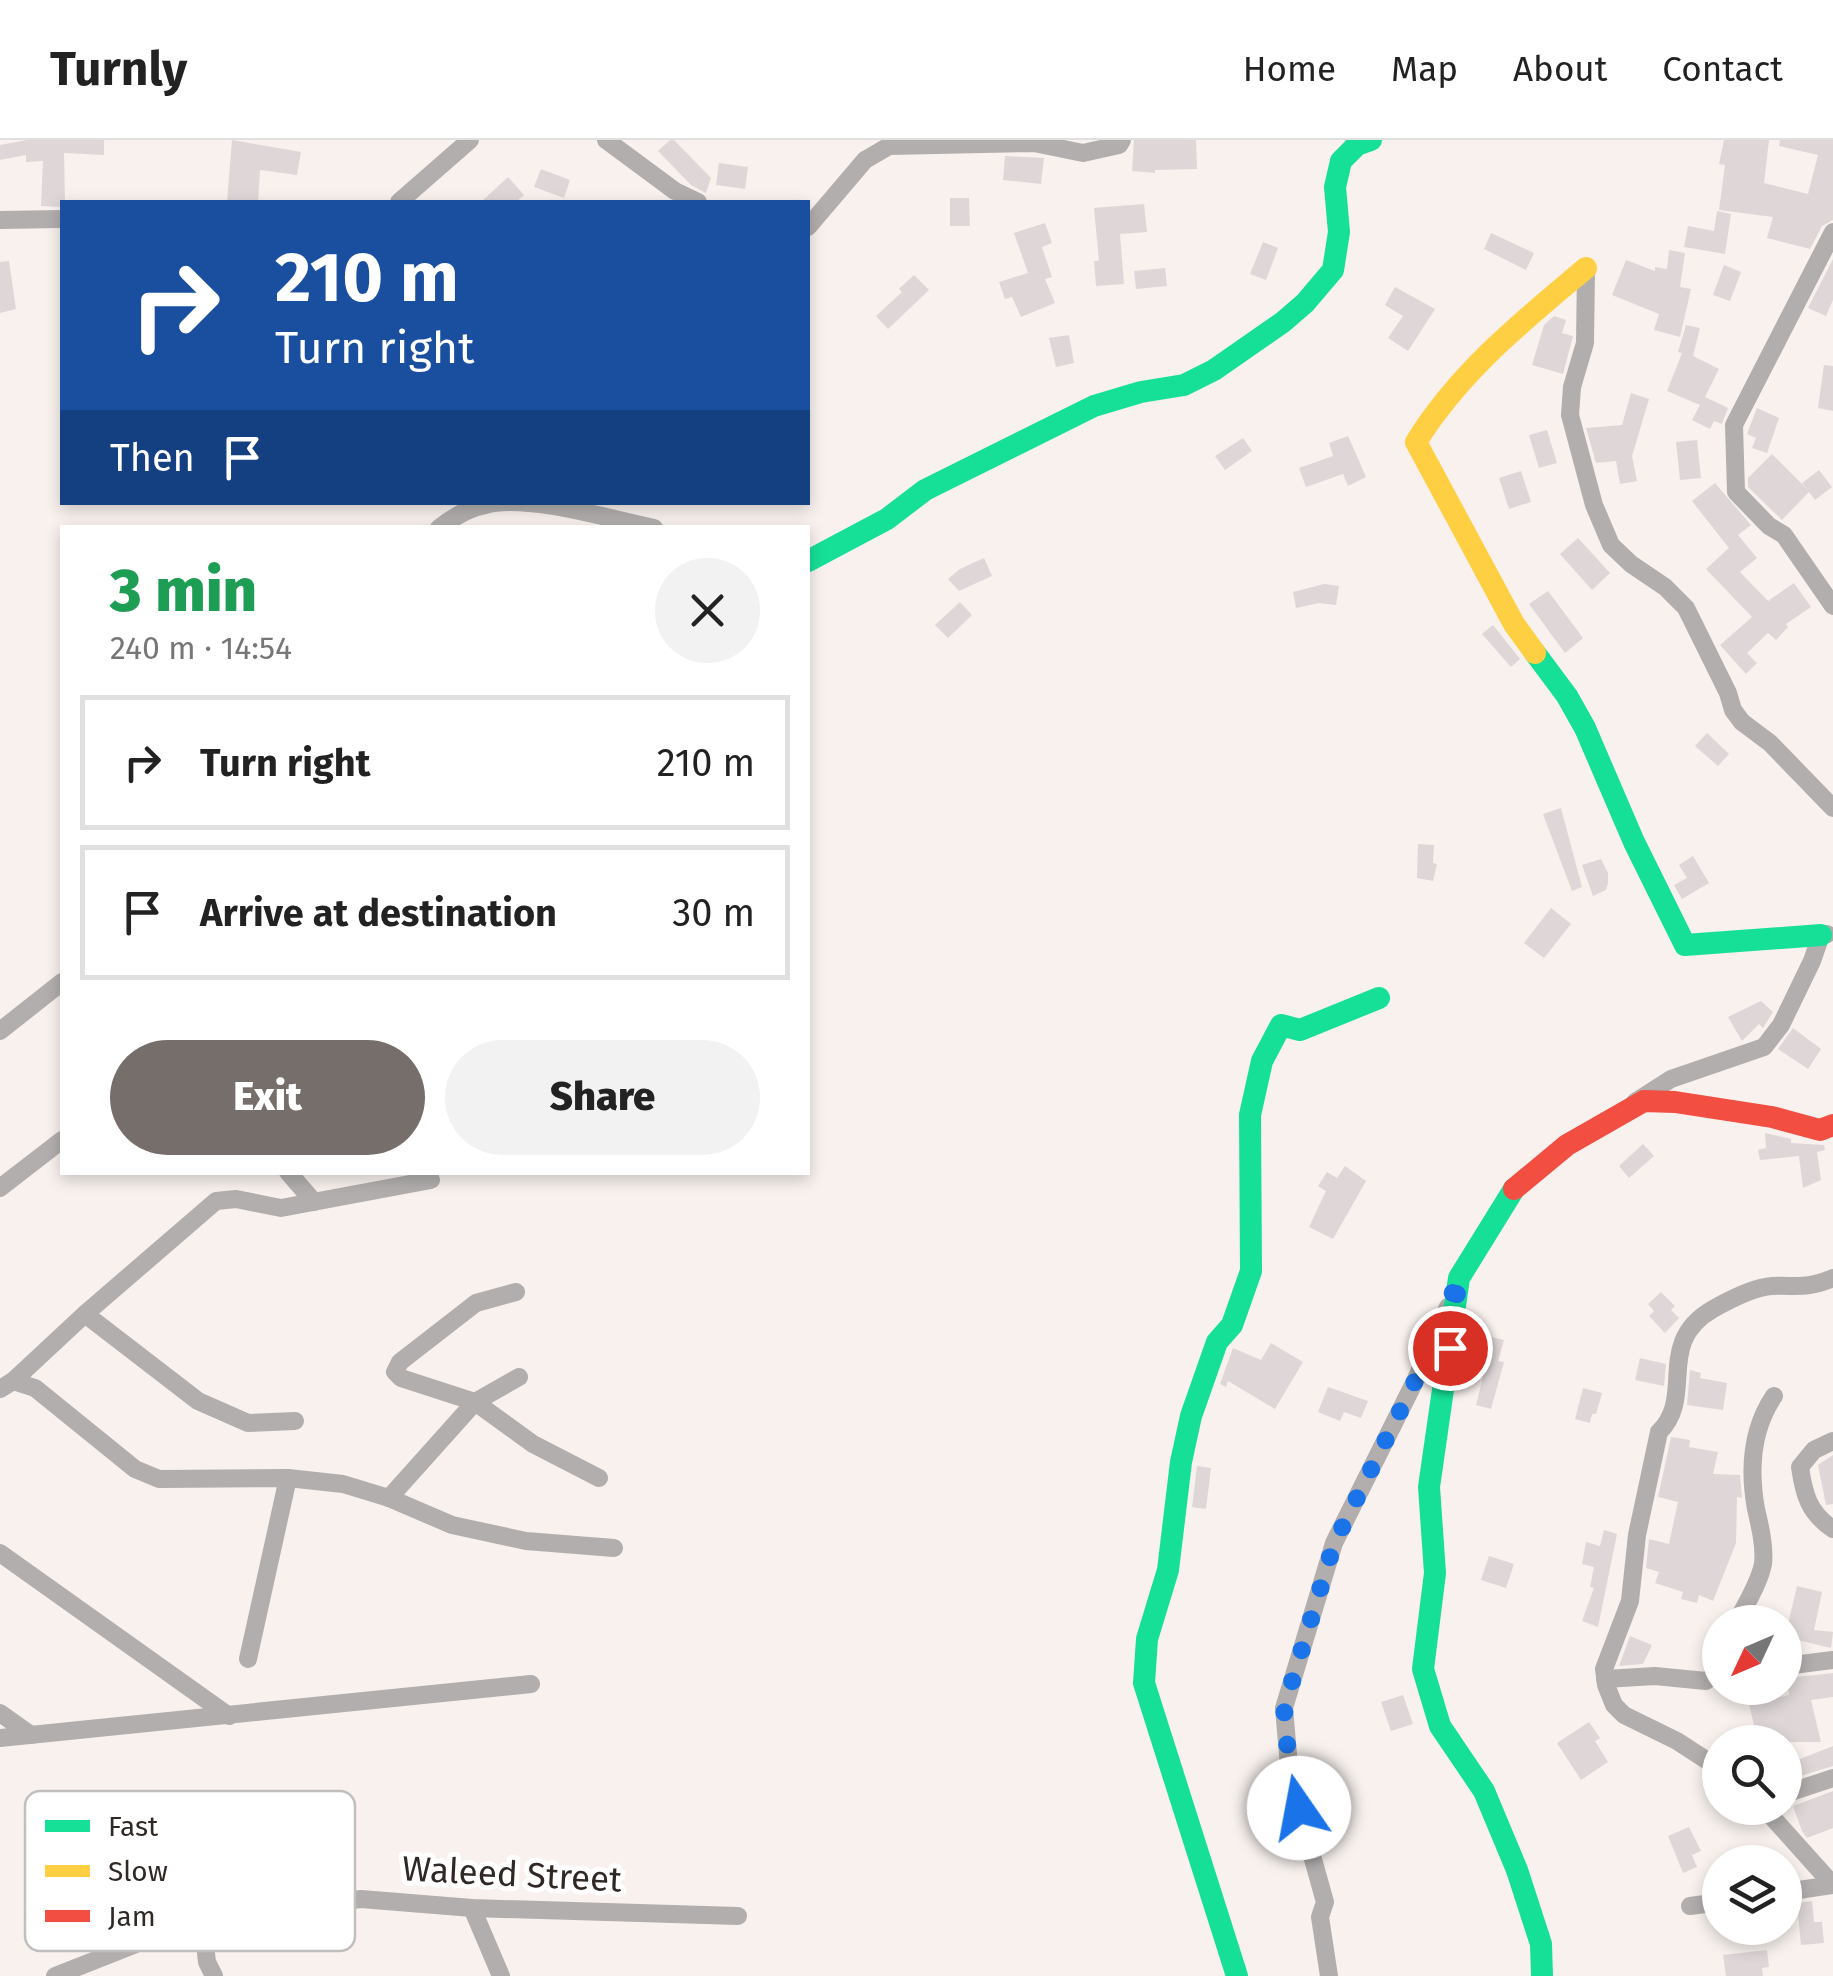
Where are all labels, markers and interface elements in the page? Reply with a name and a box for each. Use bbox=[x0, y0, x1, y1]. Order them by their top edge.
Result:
text: Turnly bbox=[50, 40, 187, 98]
text: Home bbox=[1243, 48, 1336, 90]
text: Map bbox=[1391, 48, 1458, 90]
text: About bbox=[1513, 48, 1607, 90]
text: Contact bbox=[1662, 48, 1783, 90]
text: 210 m bbox=[275, 236, 459, 320]
icon: right bbox=[110, 240, 240, 370]
text: Turn right bbox=[275, 321, 474, 375]
icon: arrive bbox=[215, 430, 270, 485]
text: Then bbox=[110, 435, 195, 481]
text: 3 min bbox=[110, 555, 257, 627]
button: close bbox=[655, 558, 760, 663]
text: 240 m · 14:54 bbox=[110, 629, 292, 667]
icon: right bbox=[115, 735, 170, 790]
text: Turn right bbox=[200, 740, 370, 786]
text: 210 m bbox=[657, 740, 755, 786]
icon: arrive bbox=[115, 885, 170, 940]
text: Arrive at destination bbox=[200, 890, 557, 936]
text: 30 m bbox=[672, 890, 755, 936]
button: Exit bbox=[110, 1040, 425, 1155]
button: Share bbox=[445, 1040, 760, 1155]
pin bbox=[1408, 1306, 1493, 1391]
icon: arrive bbox=[1423, 1321, 1478, 1376]
north arrow bbox=[1702, 1605, 1802, 1705]
map controls bbox=[1702, 1605, 1802, 1945]
button: search bbox=[1702, 1725, 1802, 1825]
position arrow bbox=[1247, 1756, 1351, 1860]
legend bbox=[25, 1791, 355, 1951]
text: Fast bbox=[108, 1810, 159, 1843]
button: layers bbox=[1702, 1845, 1802, 1945]
street label: Waleed Street bbox=[401, 1847, 623, 1901]
text: Slow bbox=[108, 1855, 168, 1888]
text: Jam bbox=[108, 1900, 156, 1933]

